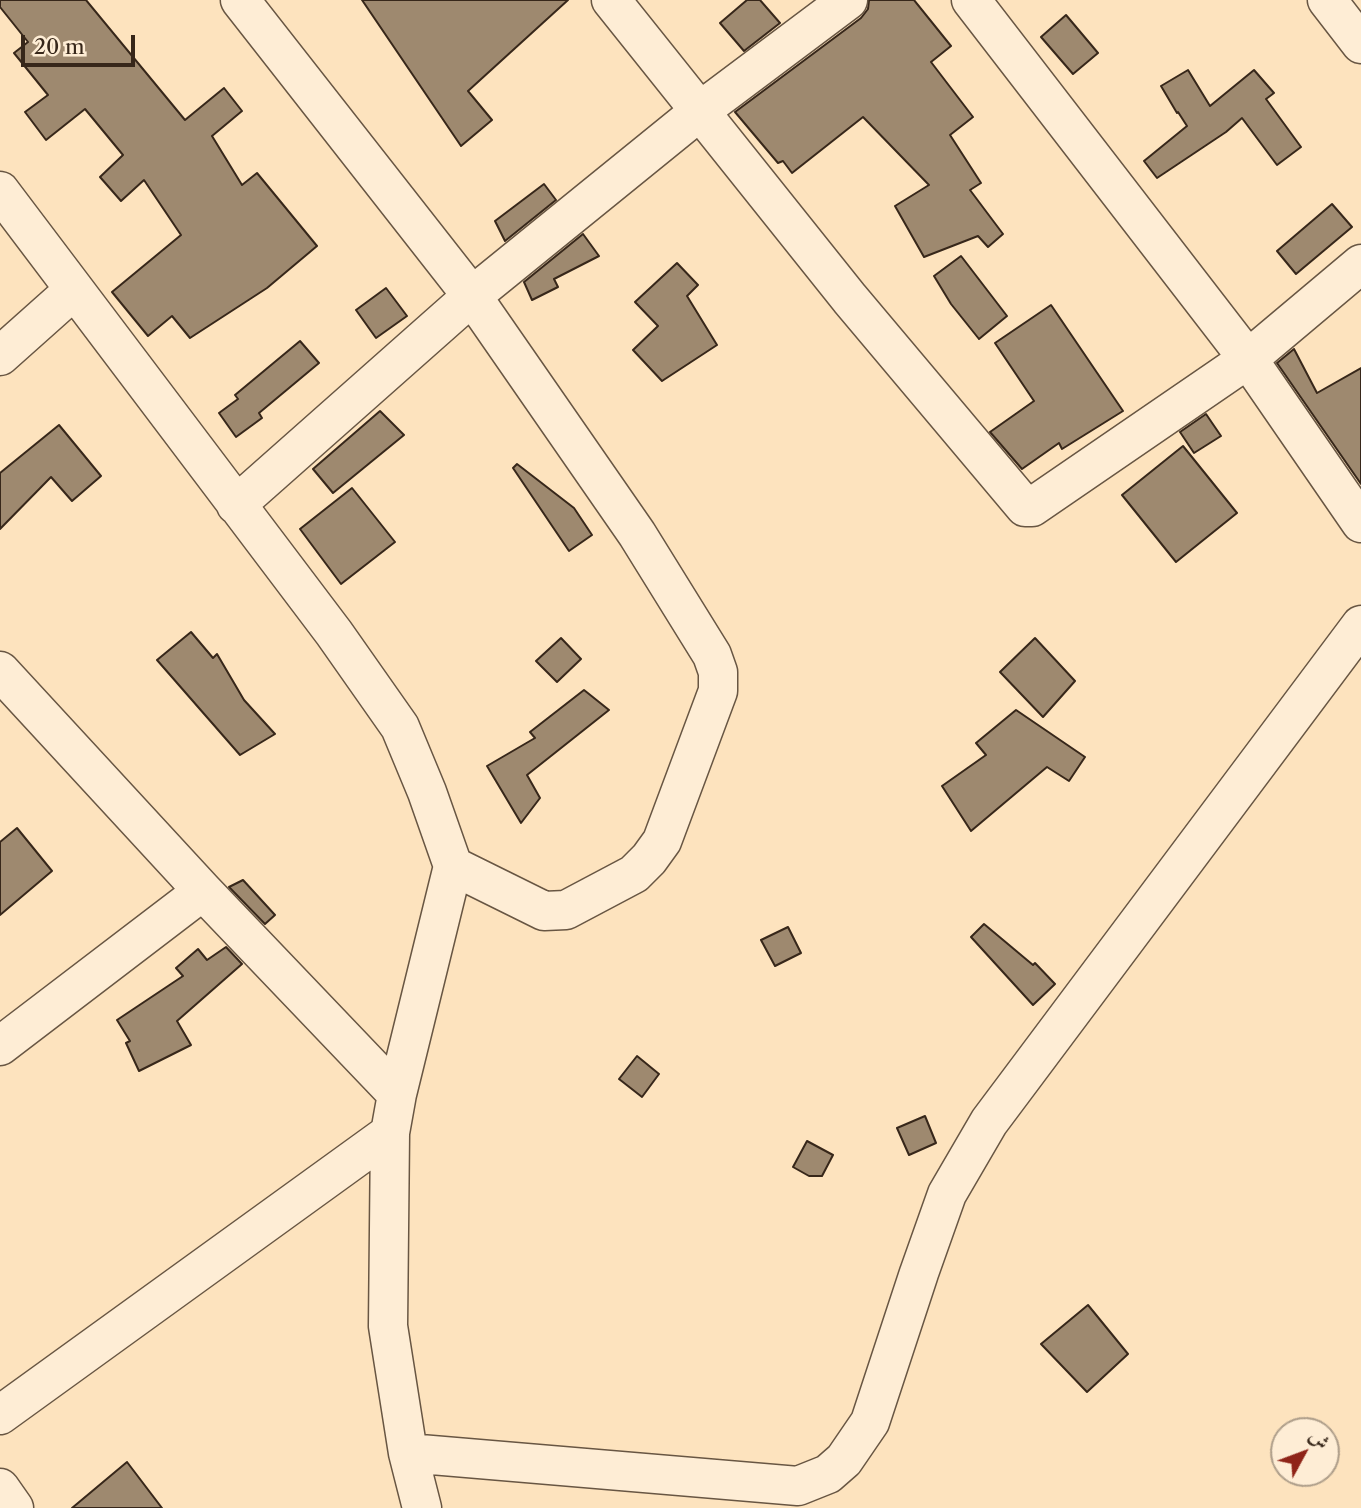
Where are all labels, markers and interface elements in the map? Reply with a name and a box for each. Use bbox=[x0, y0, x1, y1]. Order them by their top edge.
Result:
scale bar bbox=[24, 21, 138, 65]
text: 20 m bbox=[34, 34, 85, 59]
north arrow bbox=[1270, 1417, 1340, 1487]
text: ش bbox=[1305, 1425, 1335, 1454]

